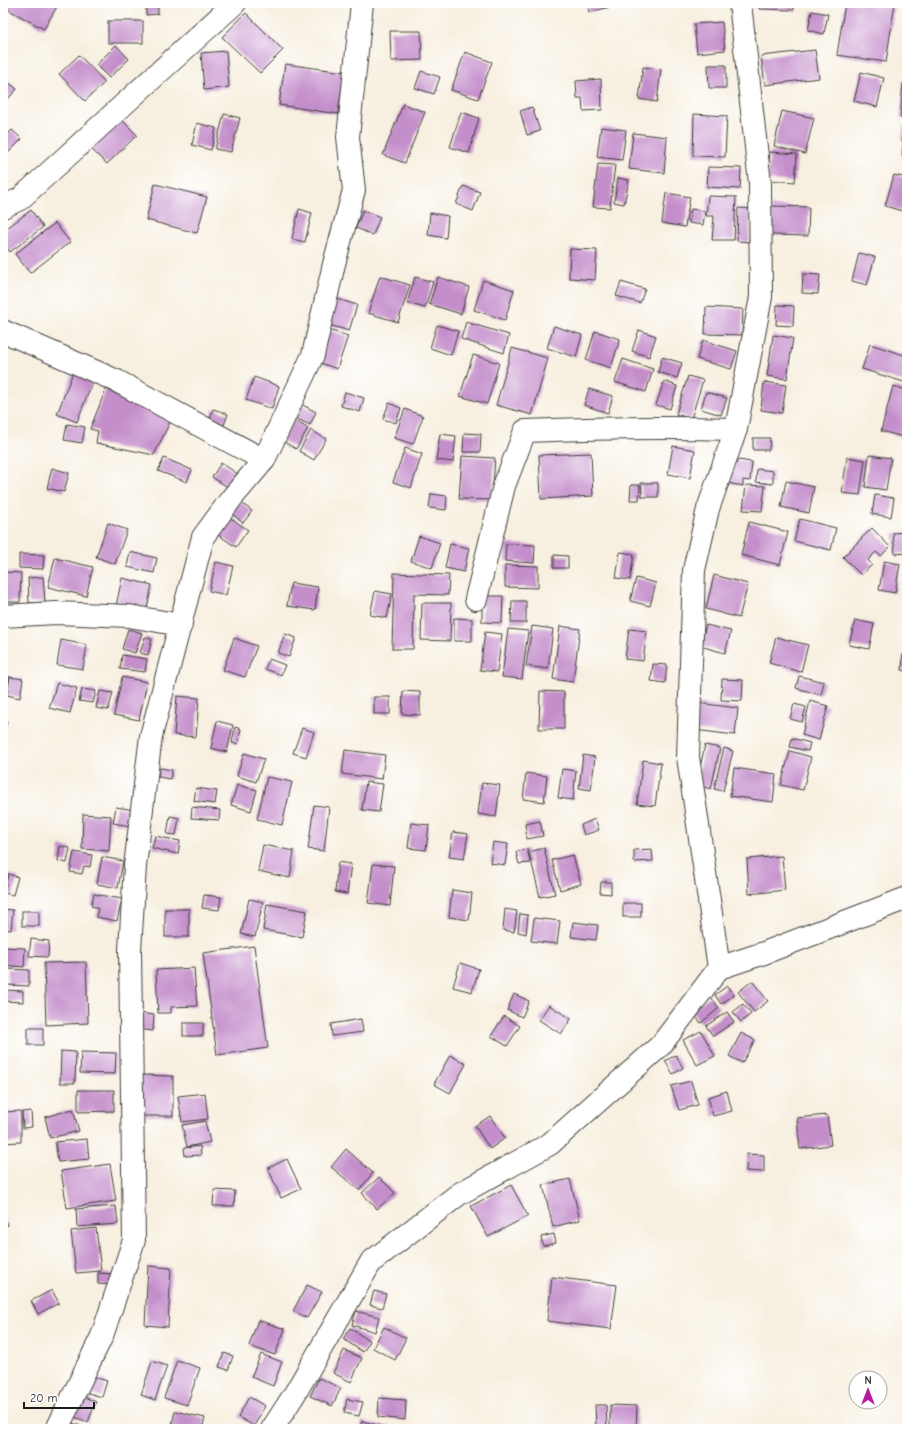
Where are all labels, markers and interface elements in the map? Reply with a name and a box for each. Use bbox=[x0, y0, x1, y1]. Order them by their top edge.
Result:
north arrow bbox=[848, 1370, 888, 1410]
text: N bbox=[864, 1374, 872, 1387]
scale bar bbox=[24, 1384, 94, 1410]
text: 20 m bbox=[30, 1391, 58, 1405]

